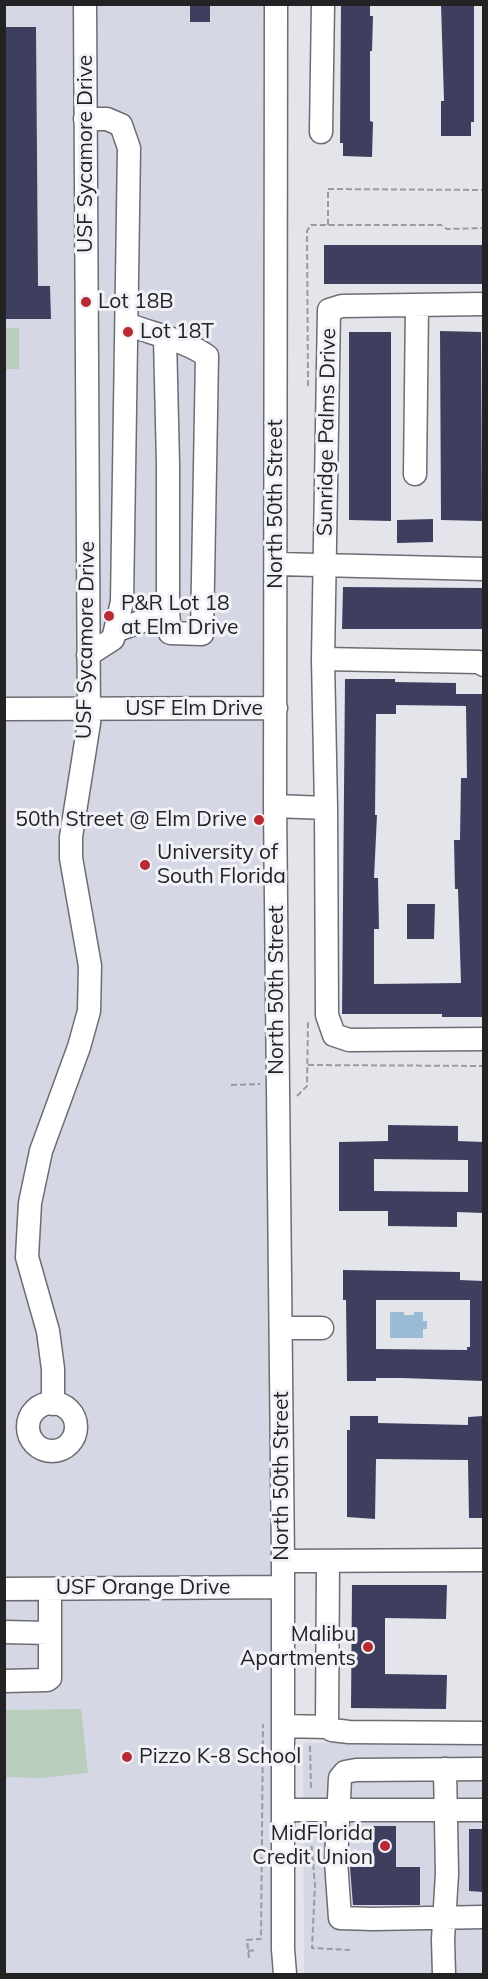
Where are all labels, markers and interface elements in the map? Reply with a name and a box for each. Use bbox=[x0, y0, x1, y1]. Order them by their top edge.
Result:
street label: USF Sycamore Drive bbox=[73, 55, 99, 253]
place label: Lot 18B bbox=[98, 289, 174, 315]
marker: Lot 18B bbox=[79, 295, 93, 309]
place label: Lot 18T bbox=[140, 319, 214, 345]
marker: Lot 18T bbox=[121, 325, 135, 339]
street label: Sunridge Palms Drive bbox=[313, 328, 341, 536]
street label: North 50th Street bbox=[263, 419, 289, 589]
street label: USF Sycamore Drive bbox=[72, 541, 100, 739]
place label: P&R Lot 18 at Elm Drive bbox=[121, 591, 238, 641]
marker: P&R Lot 18 at Elm Drive bbox=[102, 609, 116, 623]
street label: USF Elm Drive bbox=[125, 696, 263, 722]
place label: 50th Street @ Elm Drive bbox=[15, 807, 247, 833]
marker: 50th Street @ Elm Drive bbox=[252, 813, 266, 827]
place label: University of South Florida bbox=[157, 840, 286, 890]
marker: University of South Florida bbox=[138, 858, 152, 872]
street label: North 50th Street bbox=[264, 905, 290, 1075]
street label: North 50th Street bbox=[269, 1391, 295, 1561]
street label: USF Orange Drive bbox=[56, 1575, 230, 1601]
place label: Malibu Apartments bbox=[240, 1622, 356, 1672]
marker: Malibu Apartments bbox=[361, 1640, 375, 1654]
place label: Pizzo K-8 School bbox=[139, 1744, 301, 1770]
marker: Pizzo K-8 School bbox=[120, 1750, 134, 1764]
place label: MidFlorida Credit Union bbox=[252, 1821, 373, 1871]
marker: MidFlorida Credit Union bbox=[378, 1839, 392, 1853]

